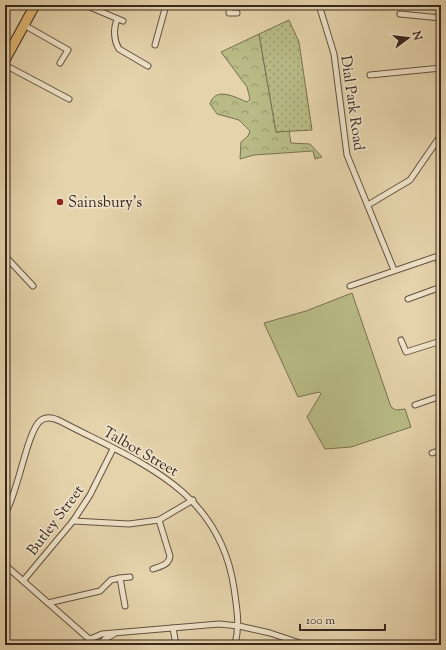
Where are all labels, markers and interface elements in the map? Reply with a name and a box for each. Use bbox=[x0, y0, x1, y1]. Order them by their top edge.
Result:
north arrow bbox=[388, 18, 428, 58]
text: N bbox=[408, 28, 426, 42]
street label: Dial Park Road bbox=[334, 54, 369, 153]
place label: Sainsbury's bbox=[68, 193, 142, 214]
marker: Sainsbury's bbox=[55, 197, 65, 207]
street label: Talbot Street bbox=[99, 422, 182, 482]
street label: Butley Street bbox=[23, 481, 90, 561]
scale bar bbox=[300, 606, 385, 632]
text: 100 m bbox=[306, 612, 335, 630]

